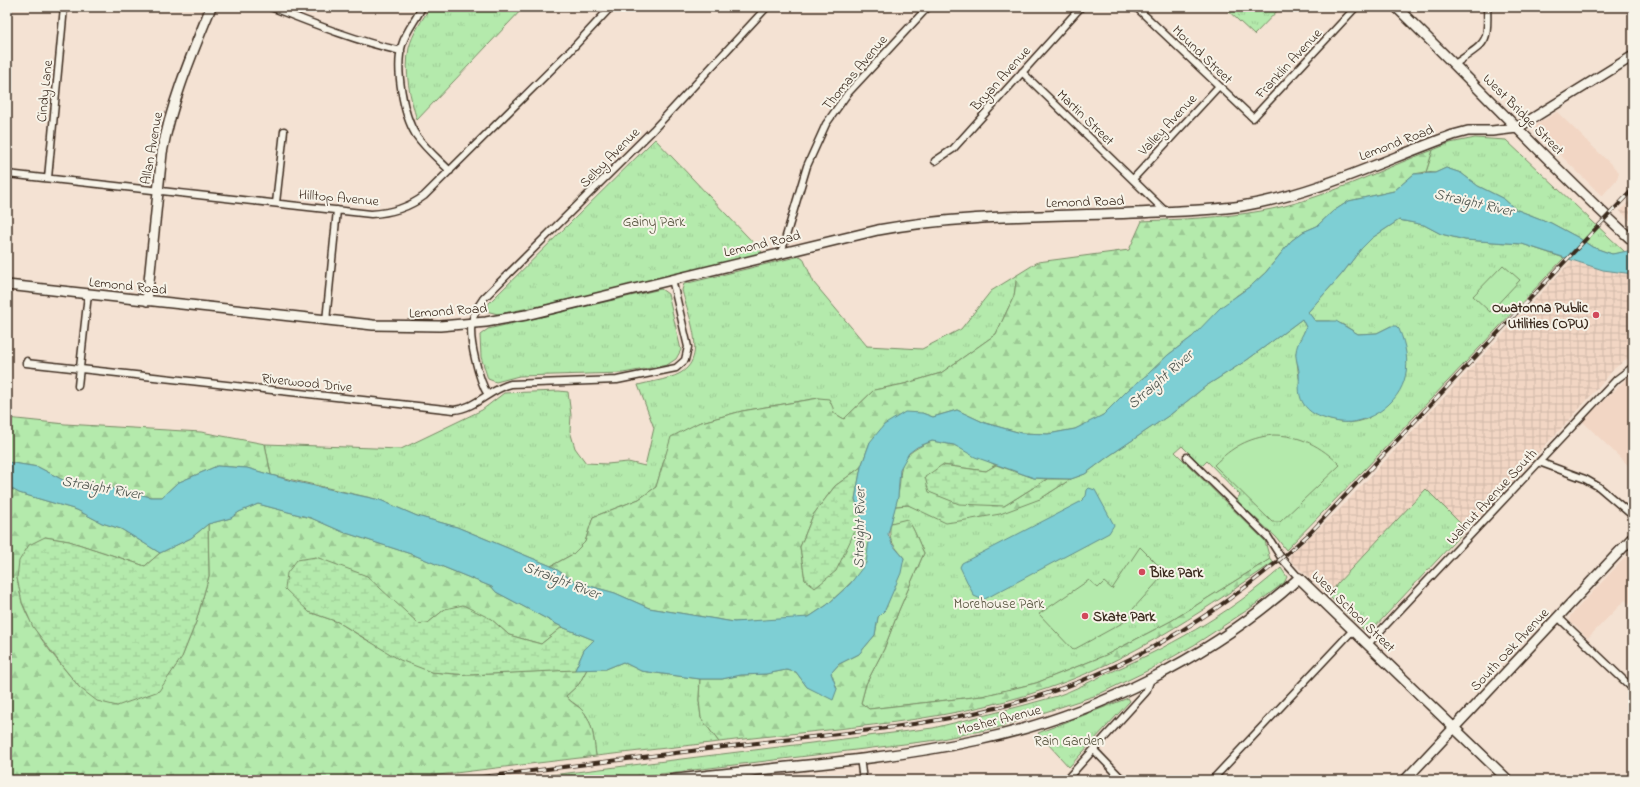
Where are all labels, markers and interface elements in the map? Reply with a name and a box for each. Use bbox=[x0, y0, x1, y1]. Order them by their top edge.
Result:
street label: Mound Street bbox=[1167, 21, 1237, 90]
street label: Franklin Avenue bbox=[1250, 23, 1328, 105]
street label: Thomas Avenue bbox=[817, 30, 894, 115]
street label: Bryan Avenue bbox=[965, 41, 1037, 118]
street label: Cindy Lane bbox=[32, 58, 60, 123]
street label: West Bridge Street bbox=[1477, 69, 1569, 162]
street label: Martin Street bbox=[1051, 85, 1119, 151]
street label: Valley Avenue bbox=[1133, 89, 1204, 162]
street label: Allan Avenue bbox=[136, 110, 169, 186]
street label: Lemond Road bbox=[1356, 120, 1437, 167]
street label: Selby Avenue bbox=[575, 122, 646, 194]
water label: Straight River bbox=[1432, 183, 1518, 224]
street label: Hilltop Avenue bbox=[298, 185, 381, 213]
street label: Lemond Road bbox=[1046, 191, 1125, 214]
park label: Gainy Park bbox=[623, 212, 686, 234]
street label: Lemond Road bbox=[722, 225, 803, 264]
street label: Lemond Road bbox=[88, 272, 168, 301]
street label: Lemond Road bbox=[408, 298, 488, 325]
place label: Owatonna Public Utilities (OPU) bbox=[1492, 298, 1589, 335]
marker: Owatonna Public Utilities (OPU) bbox=[1591, 310, 1601, 320]
water label: Straight River bbox=[1123, 343, 1201, 415]
street label: Riverwood Drive bbox=[261, 368, 354, 399]
street label: Walnut Avenue South bbox=[1442, 444, 1542, 550]
water label: Straight River bbox=[60, 470, 146, 507]
water label: Straight River bbox=[848, 485, 873, 569]
water label: Straight River bbox=[520, 556, 605, 607]
place label: Bike Park bbox=[1149, 563, 1204, 584]
street label: West School Street bbox=[1306, 566, 1400, 658]
marker: Bike Park bbox=[1137, 567, 1147, 577]
park label: Morehouse Park bbox=[954, 594, 1045, 615]
street label: South Oak Avenue bbox=[1466, 603, 1555, 696]
place label: Skate Park bbox=[1093, 607, 1156, 628]
marker: Skate Park bbox=[1080, 611, 1090, 621]
street label: Mosher Avenue bbox=[955, 700, 1044, 741]
park label: Rain Garden bbox=[1034, 731, 1104, 752]

